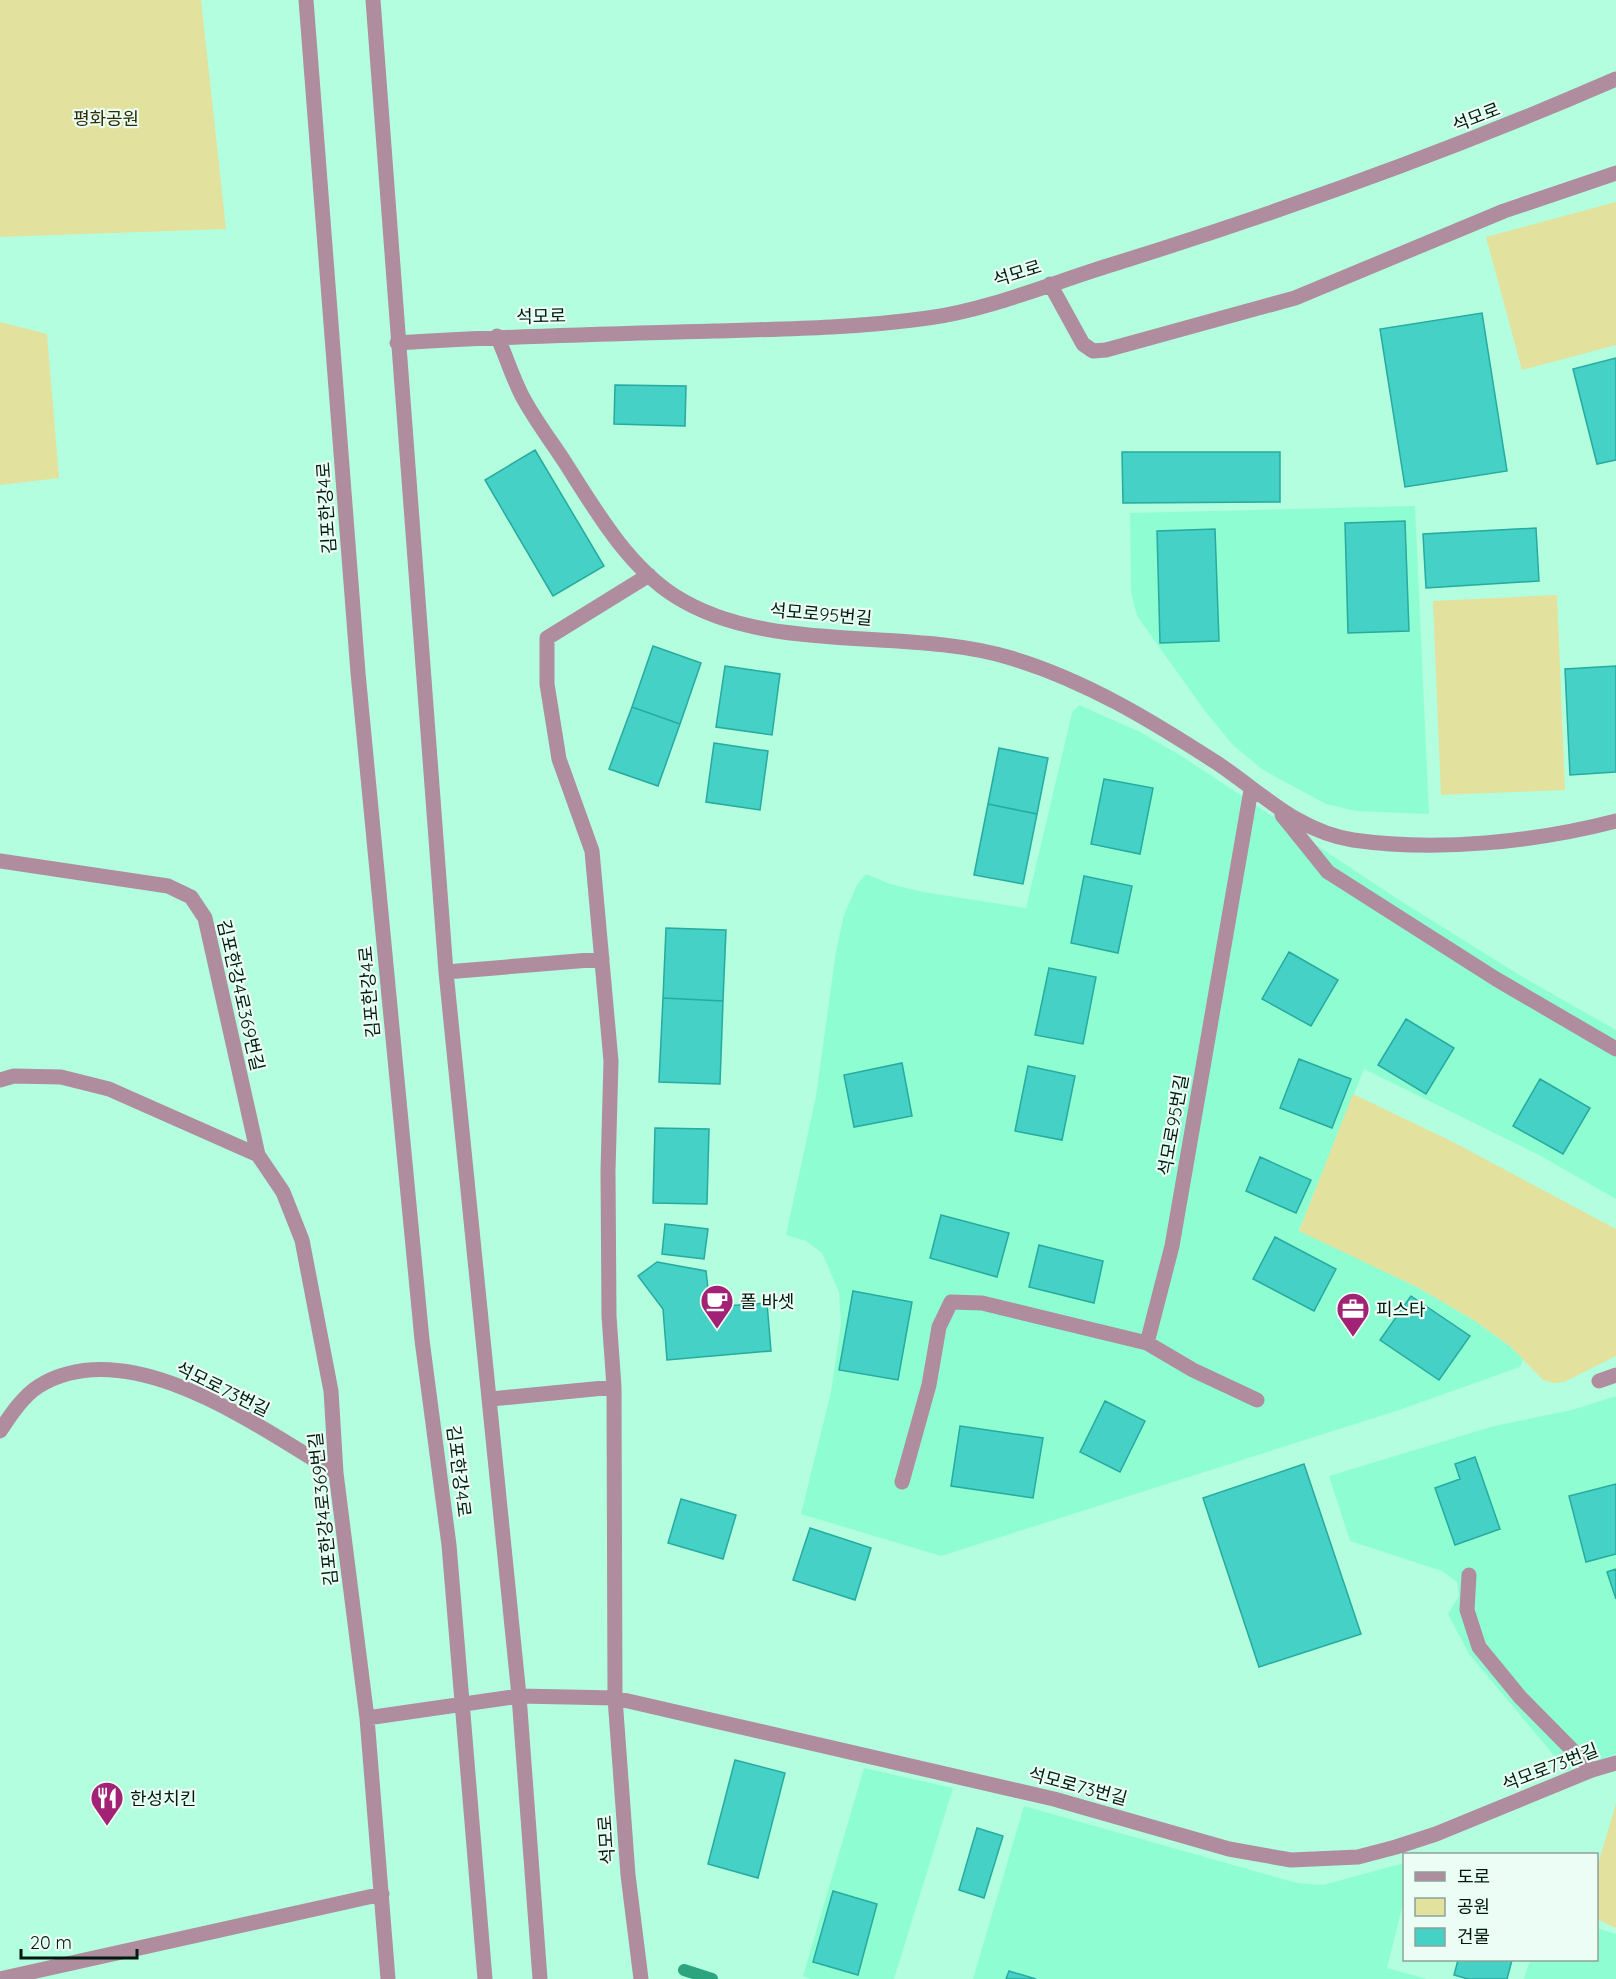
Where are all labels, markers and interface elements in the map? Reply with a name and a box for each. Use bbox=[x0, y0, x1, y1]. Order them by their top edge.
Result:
street label: 석모로 bbox=[1449, 97, 1503, 137]
park label: 평화공원 bbox=[73, 107, 139, 130]
street label: 석모로 bbox=[990, 255, 1044, 291]
street label: 석모로 bbox=[516, 304, 566, 328]
street label: 김포한강4로 bbox=[311, 461, 341, 555]
street label: 석모로95번길 bbox=[769, 598, 873, 630]
street label: 김포한강4로369번길 bbox=[212, 917, 270, 1073]
street label: 김포한강4로 bbox=[354, 945, 384, 1039]
street label: 석모로95번길 bbox=[1153, 1072, 1193, 1178]
cafe icon: 폴 바셋 bbox=[699, 1283, 735, 1330]
place label: 폴 바셋 bbox=[740, 1290, 795, 1313]
office icon: 피스타 bbox=[1335, 1291, 1371, 1338]
place label: 피스타 bbox=[1376, 1298, 1426, 1321]
street label: 석모로73번길 bbox=[172, 1356, 274, 1422]
street label: 김포한강4로 bbox=[442, 1424, 476, 1518]
street label: 김포한강4로369번길 bbox=[303, 1431, 343, 1587]
street label: 석모로73번길 bbox=[1499, 1738, 1601, 1796]
street label: 석모로73번길 bbox=[1026, 1762, 1130, 1810]
restaurant icon: 한성치킨 bbox=[89, 1780, 125, 1827]
place label: 한성치킨 bbox=[130, 1787, 196, 1810]
street label: 석모로 bbox=[593, 1814, 619, 1866]
legend bbox=[1403, 1853, 1598, 1961]
text: 도로 bbox=[1457, 1865, 1490, 1888]
text: 공원 bbox=[1457, 1895, 1490, 1918]
scale bar bbox=[21, 1922, 136, 1960]
text: 건물 bbox=[1457, 1925, 1490, 1948]
text: 20 m bbox=[30, 1931, 72, 1954]

